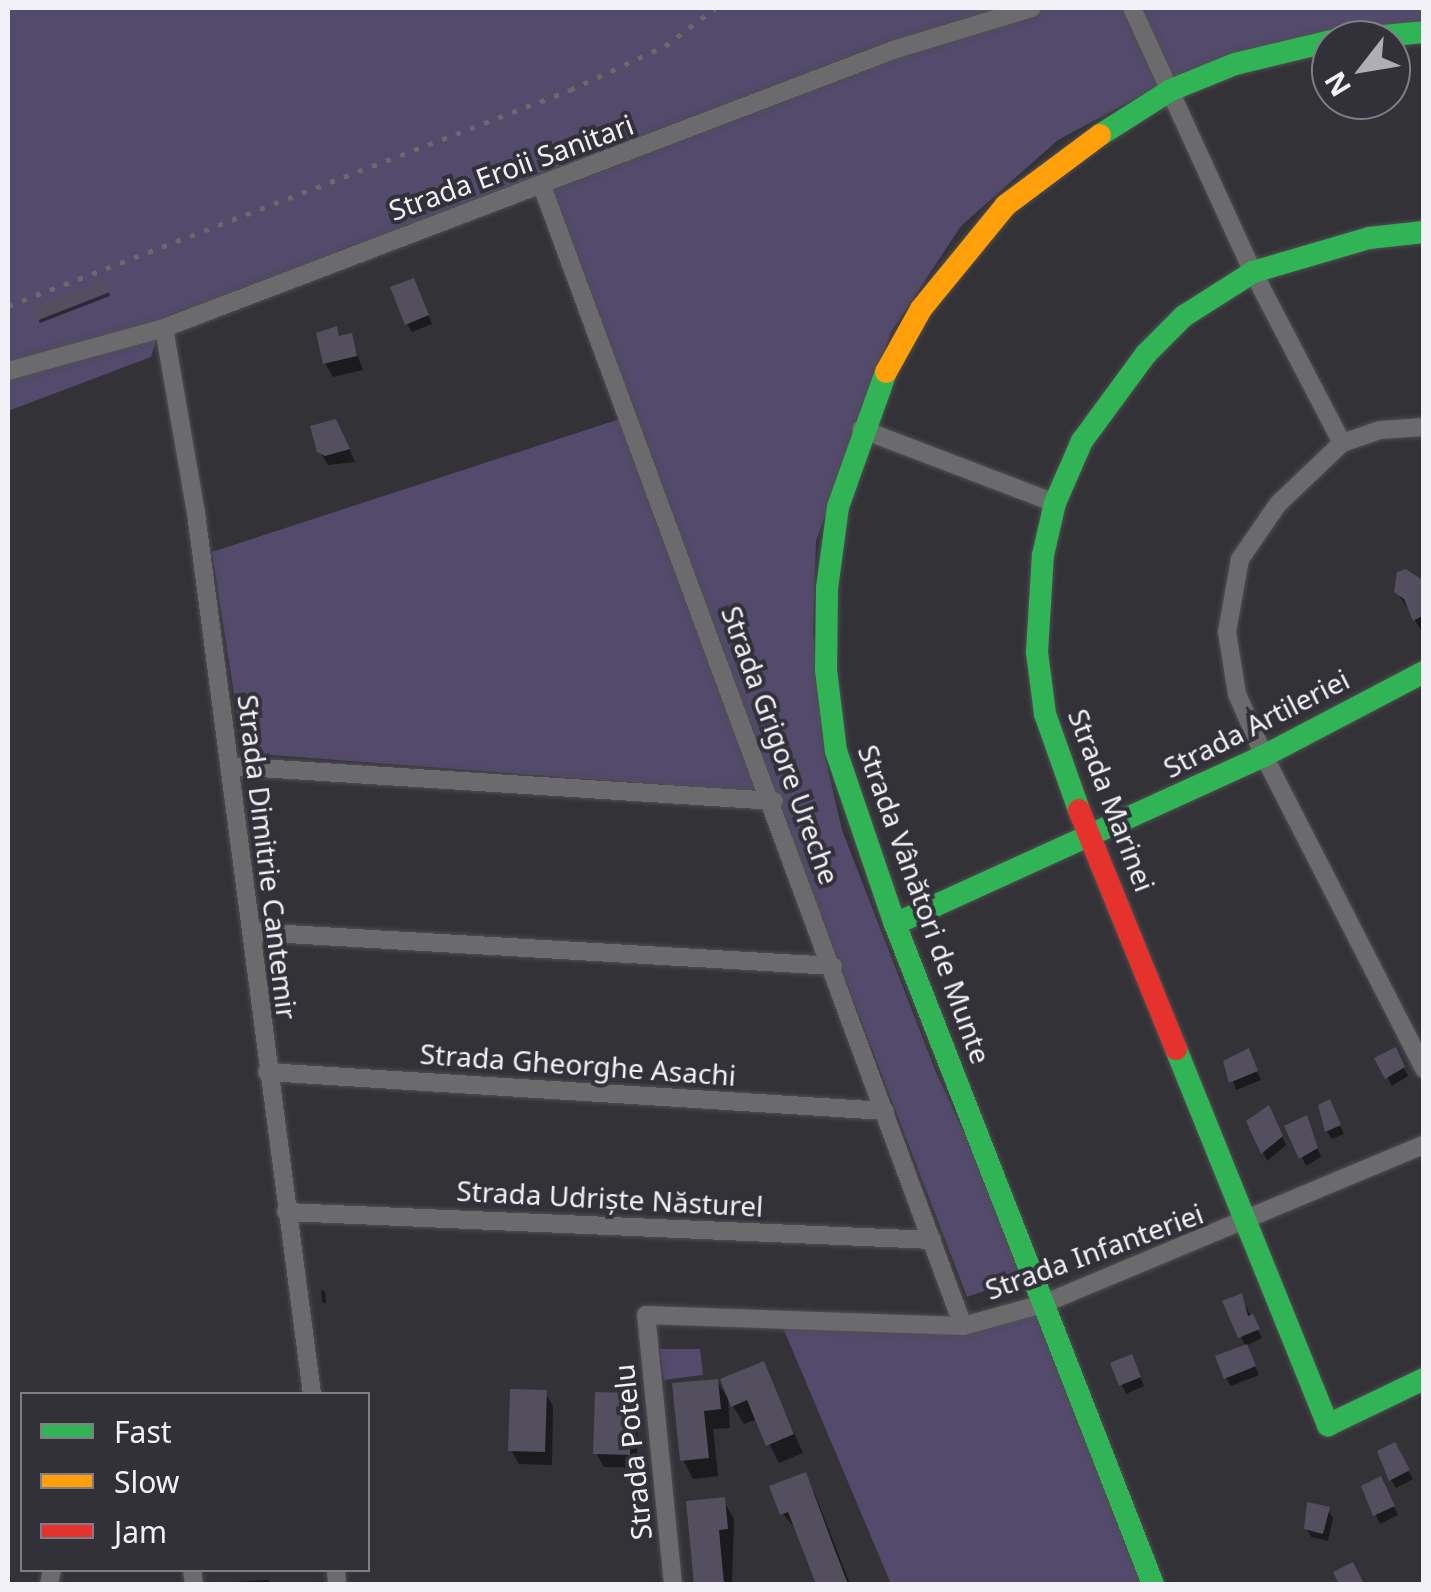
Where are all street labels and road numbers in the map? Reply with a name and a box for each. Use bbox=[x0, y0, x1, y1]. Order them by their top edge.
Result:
street label: Strada Eroii Sanitari bbox=[384, 107, 638, 227]
street label: Strada Grigore Ureche bbox=[715, 601, 847, 889]
street label: Strada Artileriei bbox=[1157, 662, 1355, 784]
street label: Strada Dimitrie Cantemir bbox=[231, 693, 305, 1021]
street label: Strada Marinei bbox=[1062, 704, 1162, 896]
street label: Strada Vânători de Munte bbox=[852, 740, 998, 1068]
street label: Strada Gheorghe Asachi bbox=[419, 1036, 737, 1092]
street label: Strada Udriște Năsturel bbox=[456, 1173, 764, 1223]
street label: Strada Infanteriei bbox=[980, 1196, 1208, 1306]
street label: Strada Potelu bbox=[606, 1362, 658, 1542]

